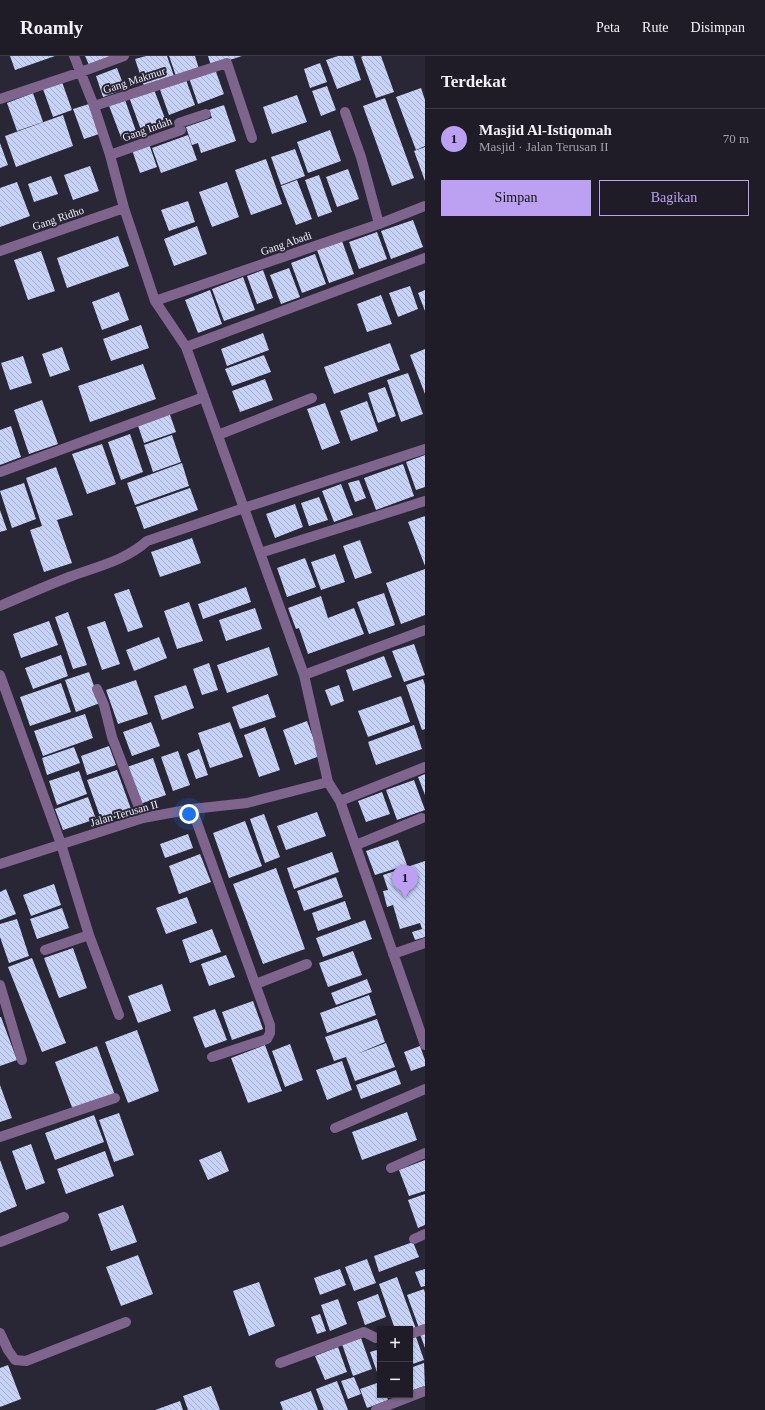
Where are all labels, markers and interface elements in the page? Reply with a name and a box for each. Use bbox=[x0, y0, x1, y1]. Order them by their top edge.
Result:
text: Roamly bbox=[20, 17, 83, 38]
text: Peta bbox=[596, 20, 620, 35]
text: Rute bbox=[642, 20, 669, 35]
text: Disimpan bbox=[691, 20, 745, 35]
street label: Gang Makmur bbox=[101, 64, 167, 96]
text: Terdekat bbox=[441, 72, 507, 91]
street label: Gang Indah bbox=[121, 114, 174, 143]
text: Masjid Al-Istiqomah bbox=[479, 122, 612, 138]
text: 1 bbox=[451, 131, 457, 146]
text: 70 m bbox=[723, 131, 749, 146]
text: Masjid · Jalan Terusan II bbox=[479, 139, 609, 154]
button: Simpan bbox=[441, 180, 591, 216]
button: Bagikan bbox=[599, 180, 749, 216]
street label: Gang Ridho bbox=[31, 203, 86, 232]
street label: Gang Abadi bbox=[259, 229, 313, 257]
street label: Jalan Terusan II bbox=[89, 798, 160, 828]
your location bbox=[179, 804, 199, 824]
pin: 1 bbox=[392, 865, 418, 898]
map controls bbox=[377, 1326, 413, 1398]
button: + bbox=[377, 1326, 413, 1362]
button: − bbox=[377, 1362, 413, 1398]

